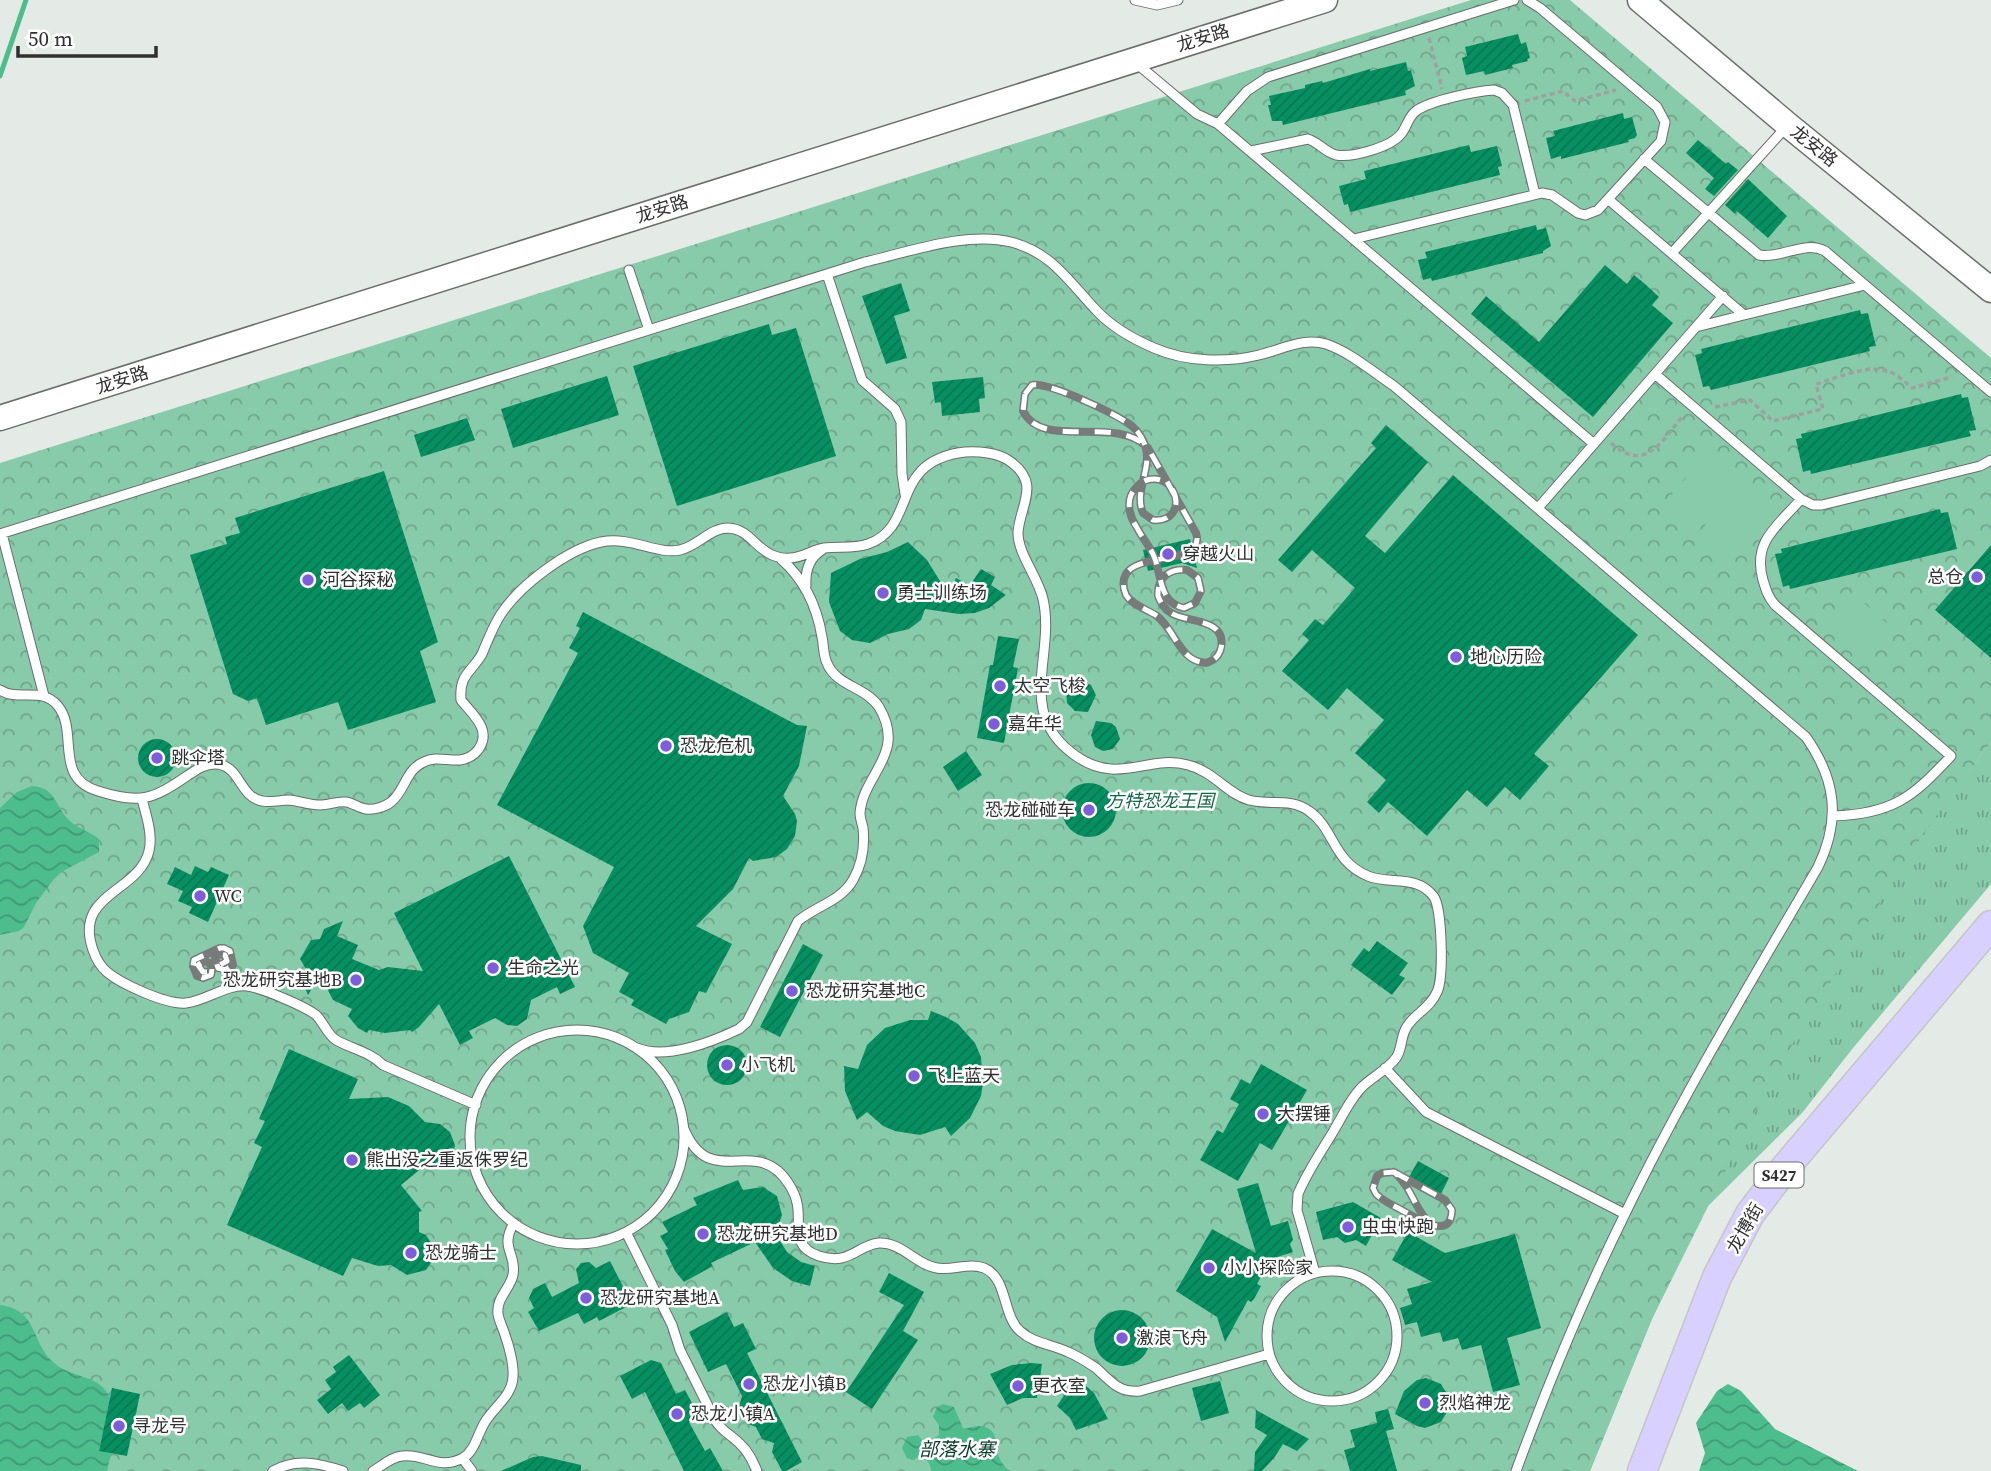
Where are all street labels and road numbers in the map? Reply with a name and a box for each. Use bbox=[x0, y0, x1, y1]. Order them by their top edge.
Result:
street label: 龙安路 bbox=[1173, 18, 1232, 57]
street label: 龙安路 bbox=[1785, 119, 1843, 172]
street label: 龙安路 bbox=[632, 188, 691, 229]
street label: 龙安路 bbox=[92, 359, 151, 400]
road number: S427 bbox=[1754, 1162, 1803, 1188]
street label: 龙博街 bbox=[1720, 1198, 1769, 1257]

